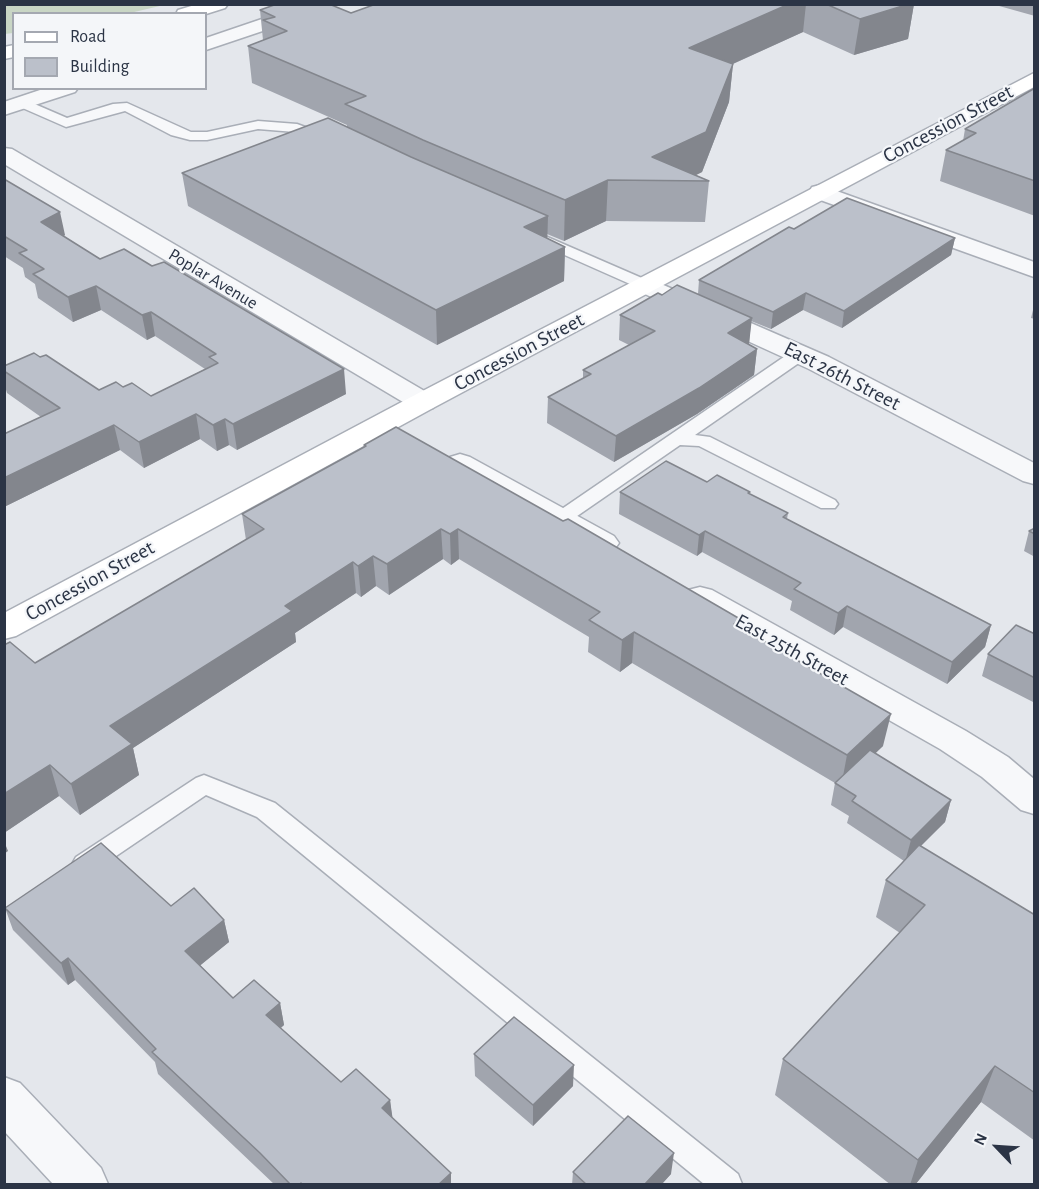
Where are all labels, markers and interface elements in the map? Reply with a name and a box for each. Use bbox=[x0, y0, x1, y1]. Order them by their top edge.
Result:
legend bbox=[12, 12, 207, 90]
text: Road bbox=[70, 28, 106, 46]
text: Building bbox=[70, 58, 129, 76]
street label: Concession Street bbox=[879, 79, 1017, 169]
street label: Poplar Avenue bbox=[164, 244, 262, 314]
street label: Concession Street bbox=[450, 307, 588, 397]
street label: East 26th Street bbox=[780, 336, 904, 416]
street label: Concession Street bbox=[21, 535, 159, 627]
street label: East 25th Street bbox=[731, 608, 853, 692]
north arrow bbox=[967, 1117, 1027, 1177]
text: N bbox=[971, 1131, 990, 1148]

